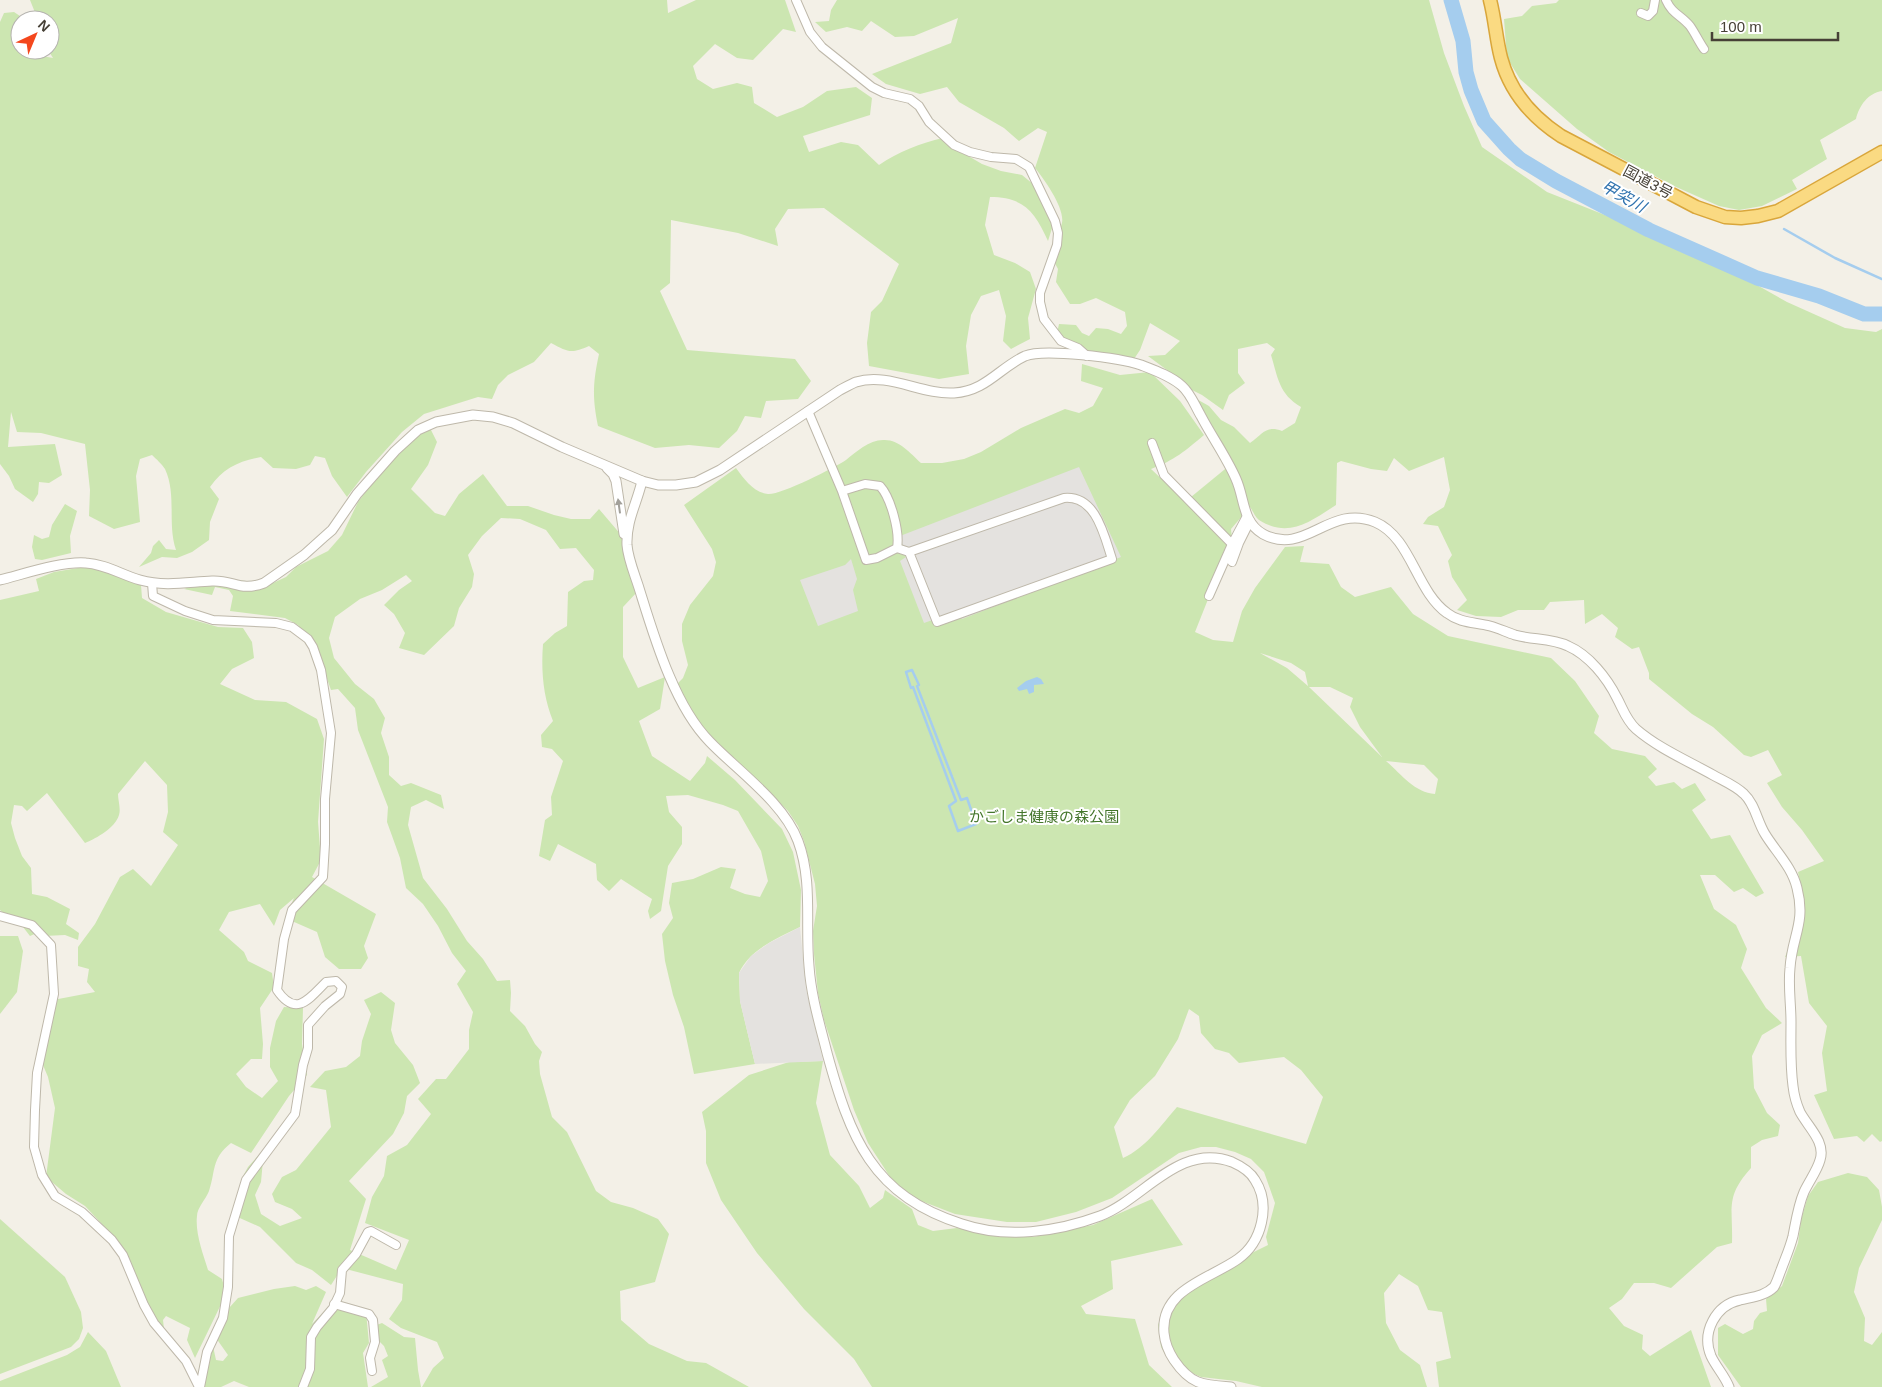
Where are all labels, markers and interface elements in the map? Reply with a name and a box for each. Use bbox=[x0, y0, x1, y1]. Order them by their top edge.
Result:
north arrow bbox=[10, 10, 60, 60]
scale bar bbox=[1712, 10, 1838, 42]
text: N bbox=[35, 16, 53, 35]
text: 100 m bbox=[1720, 18, 1762, 35]
street label: 国道3号 bbox=[1621, 162, 1676, 202]
water label: 甲突川 bbox=[1599, 177, 1651, 216]
one-way arrow bbox=[614, 498, 622, 514]
park label: かごしま健康の森公園 bbox=[969, 808, 1119, 825]

